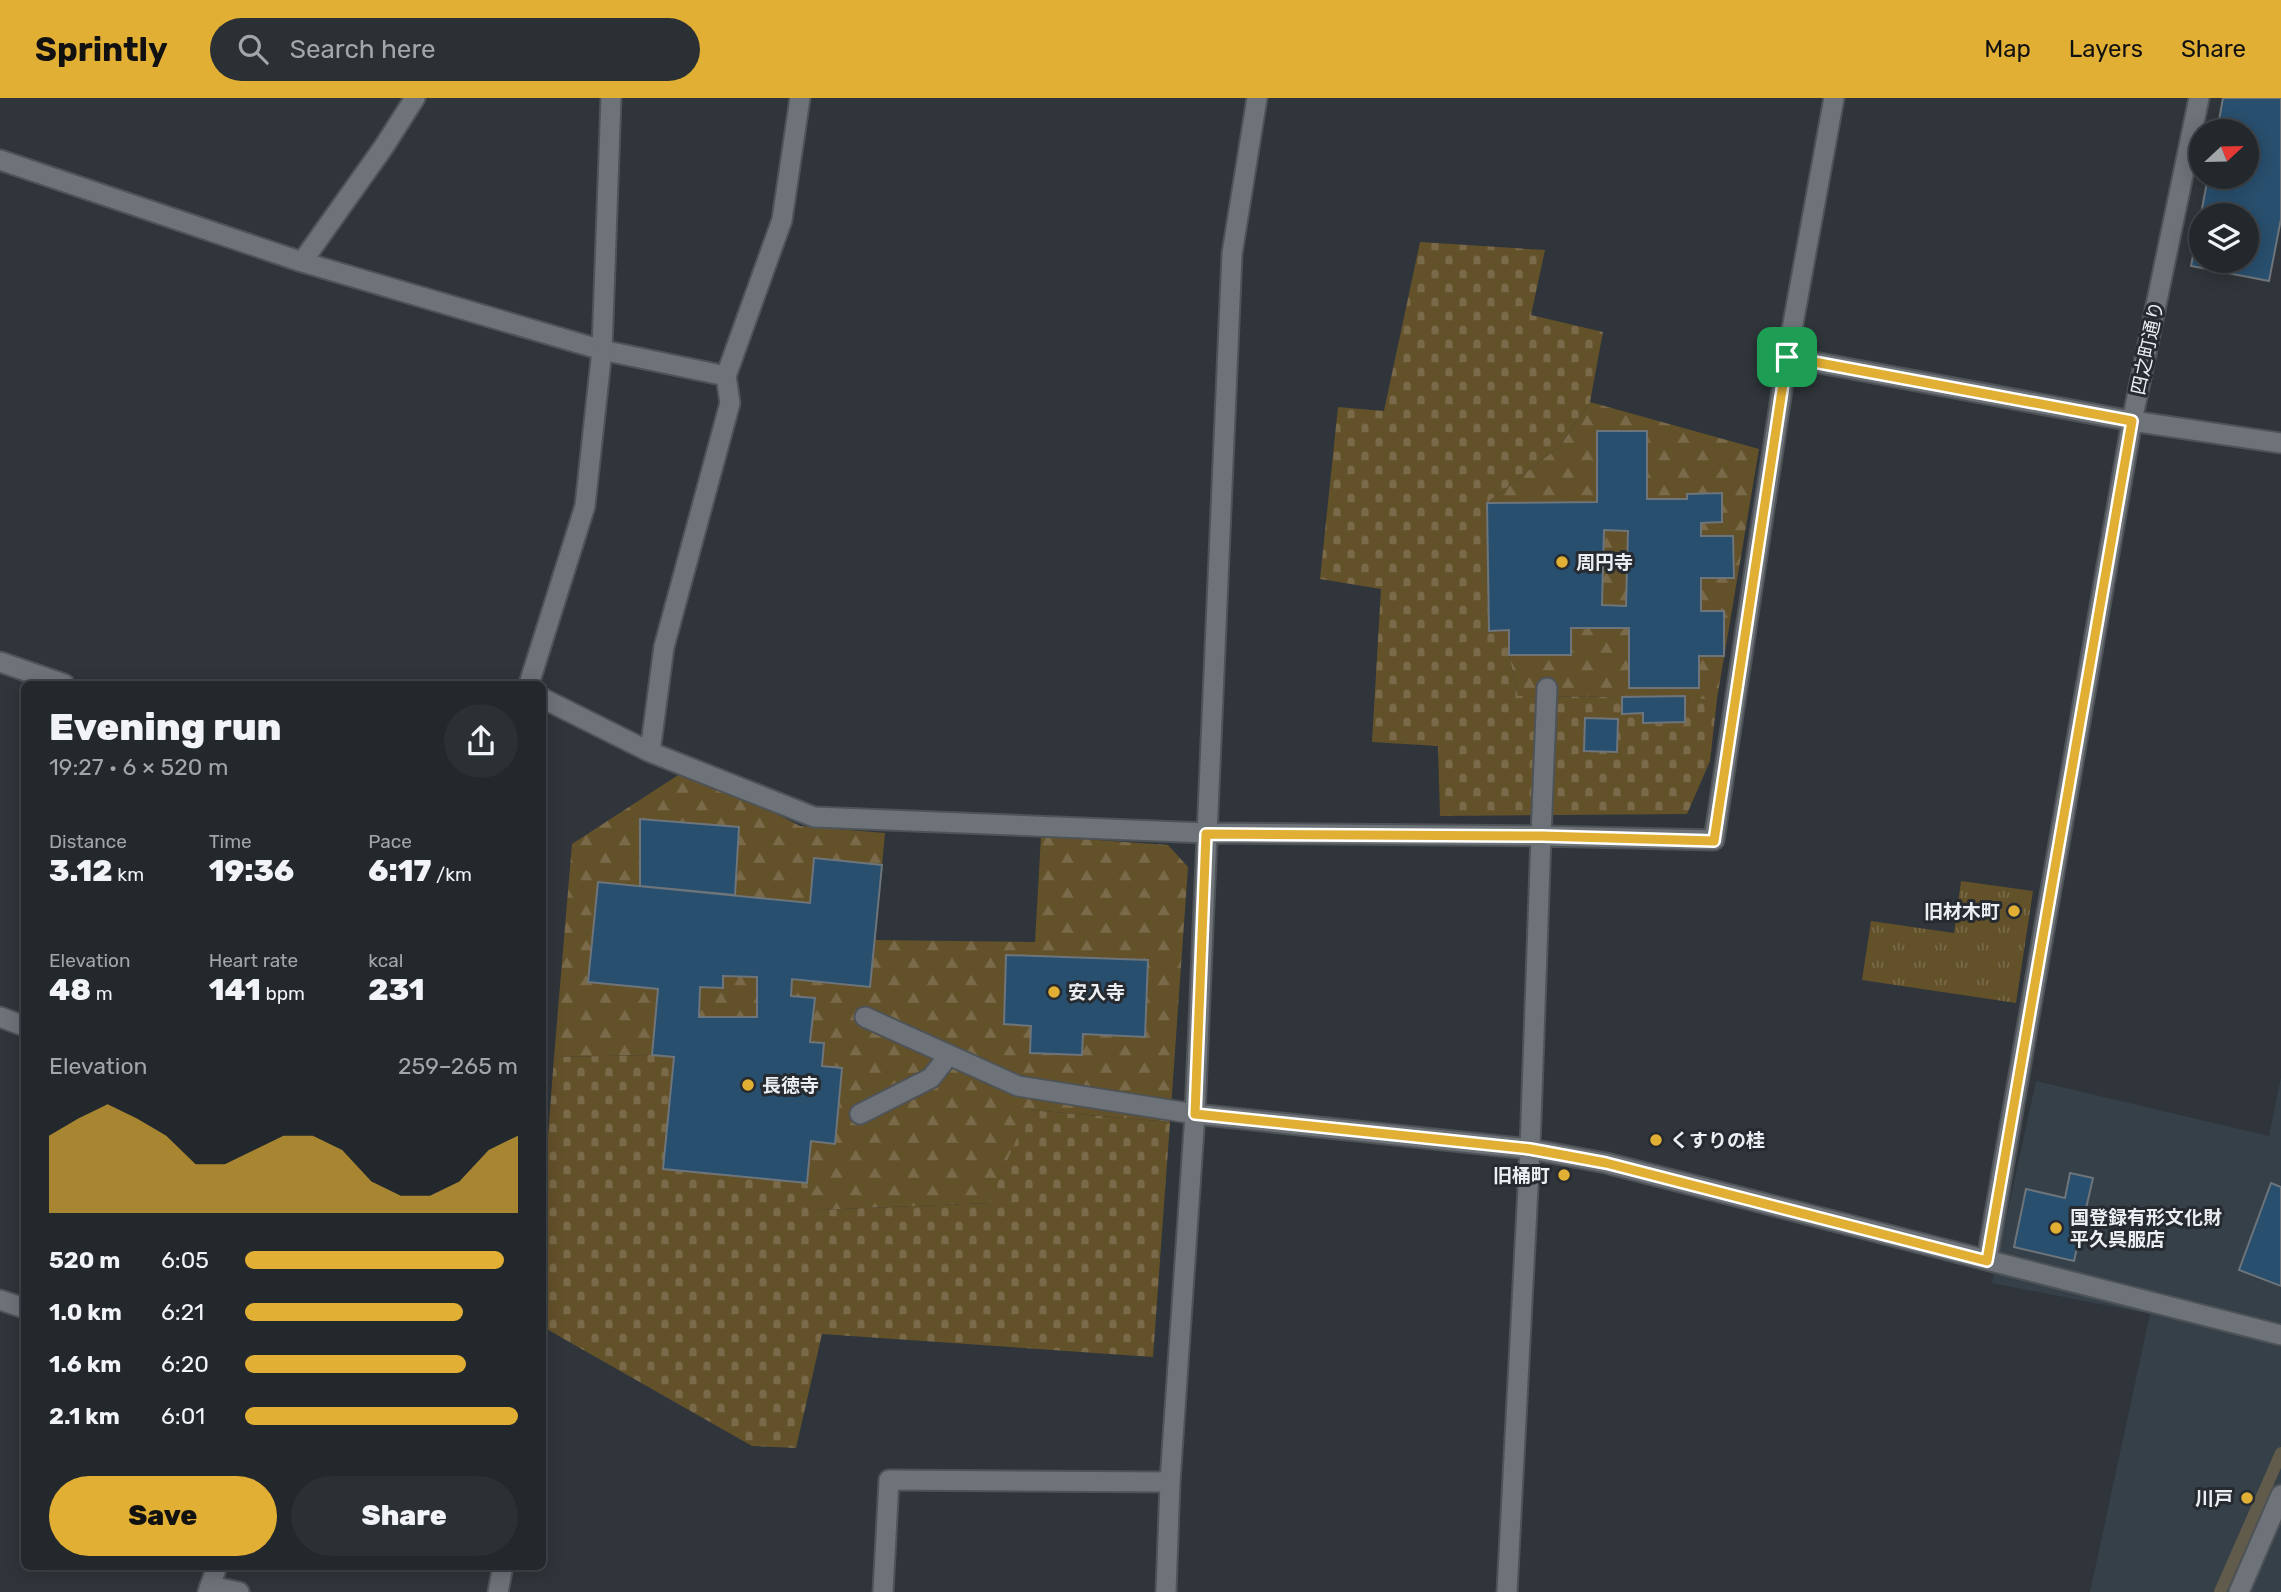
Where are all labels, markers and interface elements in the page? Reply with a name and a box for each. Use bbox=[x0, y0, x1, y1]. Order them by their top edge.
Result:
search box bbox=[210, 18, 700, 81]
text: Sprintly bbox=[35, 30, 168, 69]
icon: search bbox=[234, 30, 272, 68]
text: Search here bbox=[290, 34, 436, 65]
text: Map bbox=[1984, 35, 2031, 63]
text: Layers bbox=[2069, 35, 2143, 63]
text: Share bbox=[2181, 35, 2246, 63]
north arrow bbox=[2189, 119, 2259, 189]
map controls bbox=[2189, 119, 2259, 273]
button: layers bbox=[2189, 203, 2259, 273]
street label: 四之町通り bbox=[2126, 299, 2169, 397]
pin bbox=[1757, 327, 1817, 387]
icon: arrive bbox=[1768, 338, 1806, 376]
place label: 周円寺 bbox=[1576, 551, 1633, 574]
marker: 周円寺 bbox=[1554, 554, 1570, 570]
text: Evening run bbox=[49, 704, 282, 750]
button: share bbox=[444, 704, 518, 778]
text: 19:27 · 6 × 520 m bbox=[49, 753, 228, 781]
text: Distance bbox=[49, 830, 127, 853]
text: Time bbox=[209, 830, 252, 853]
text: Pace bbox=[368, 830, 412, 853]
text: 3.12 bbox=[49, 853, 113, 889]
text: 19:36 bbox=[209, 853, 294, 889]
text: 6:17 bbox=[368, 853, 431, 889]
text: km bbox=[113, 863, 144, 886]
text: /km bbox=[431, 863, 472, 886]
place label: 旧材木町 bbox=[1924, 900, 2000, 923]
marker: 旧材木町 bbox=[2006, 903, 2022, 919]
text: Elevation bbox=[49, 949, 130, 972]
text: Heart rate bbox=[209, 949, 298, 972]
text: kcal bbox=[368, 949, 403, 972]
text: 48 bbox=[49, 972, 91, 1008]
text: 141 bbox=[209, 972, 261, 1008]
text: 231 bbox=[368, 972, 425, 1008]
place label: 安入寺 bbox=[1068, 981, 1125, 1004]
text: m bbox=[91, 982, 113, 1005]
text: bpm bbox=[261, 982, 305, 1005]
marker: 安入寺 bbox=[1046, 984, 1062, 1000]
text: Elevation bbox=[49, 1052, 148, 1080]
text: 259–265 m bbox=[398, 1052, 518, 1080]
place label: 長徳寺 bbox=[762, 1074, 819, 1097]
marker: 長徳寺 bbox=[740, 1077, 756, 1093]
place label: くすりの桂 bbox=[1670, 1129, 1765, 1152]
marker: くすりの桂 bbox=[1648, 1132, 1664, 1148]
place label: 旧桶町 bbox=[1493, 1164, 1550, 1187]
marker: 旧桶町 bbox=[1556, 1167, 1572, 1183]
place label: 国登録有形文化財 平久呉服店 bbox=[2070, 1206, 2222, 1251]
marker: 国登録有形文化財 平久呉服店 bbox=[2048, 1220, 2064, 1236]
text: 520 m bbox=[49, 1246, 120, 1274]
text: 6:05 bbox=[161, 1246, 209, 1274]
text: 1.0 km bbox=[49, 1298, 122, 1326]
text: 6:21 bbox=[161, 1298, 204, 1326]
text: 1.6 km bbox=[49, 1350, 121, 1378]
text: 6:20 bbox=[161, 1350, 209, 1378]
text: 2.1 km bbox=[49, 1402, 120, 1430]
text: 6:01 bbox=[161, 1402, 205, 1430]
button: Save bbox=[49, 1476, 277, 1556]
button: Share bbox=[291, 1476, 518, 1556]
place label: 川戸 bbox=[2195, 1487, 2233, 1510]
marker: 川戸 bbox=[2239, 1490, 2255, 1506]

